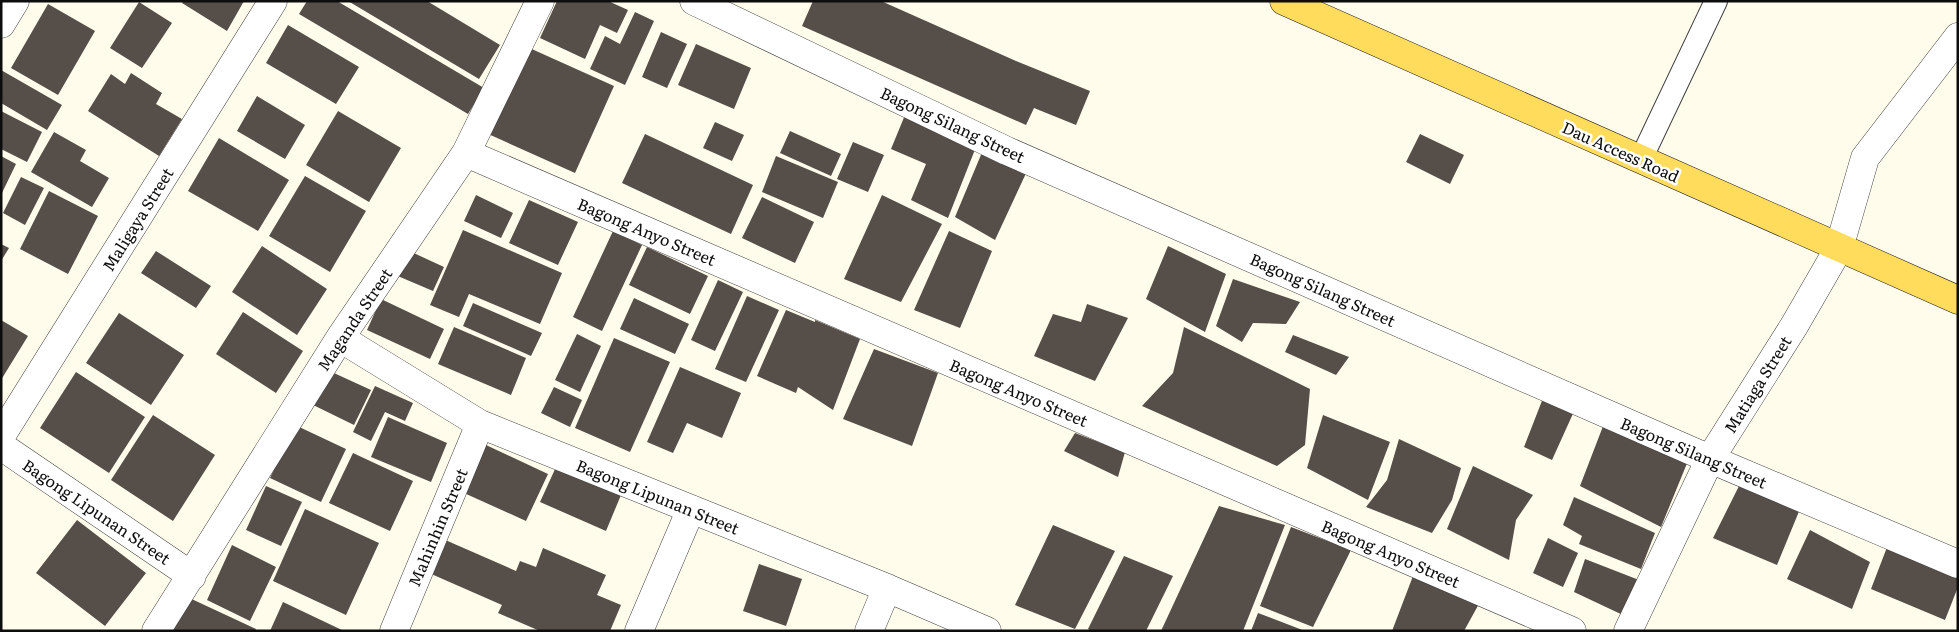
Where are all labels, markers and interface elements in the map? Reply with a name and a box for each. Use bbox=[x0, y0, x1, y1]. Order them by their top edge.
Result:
street label: Bagong Silang Street bbox=[877, 80, 1030, 168]
street label: Dau Access Road bbox=[1559, 114, 1684, 188]
street label: Maligaya Street bbox=[96, 162, 179, 275]
street label: Bagong Anyo Street bbox=[574, 191, 720, 271]
street label: Bagong Silang Street bbox=[1246, 246, 1400, 332]
street label: Maganda Street bbox=[311, 262, 398, 375]
street label: Matiaga Street bbox=[1717, 330, 1797, 437]
street label: Bagong Anyo Street bbox=[946, 352, 1092, 432]
street label: Bagong Silang Street bbox=[1617, 410, 1771, 494]
street label: Bagong Lipunan Street bbox=[18, 452, 176, 570]
street label: Bagong Lipunan Street bbox=[573, 452, 744, 540]
street label: Mahinhin Street bbox=[401, 464, 473, 590]
street label: Bagong Anyo Street bbox=[1318, 513, 1464, 593]

